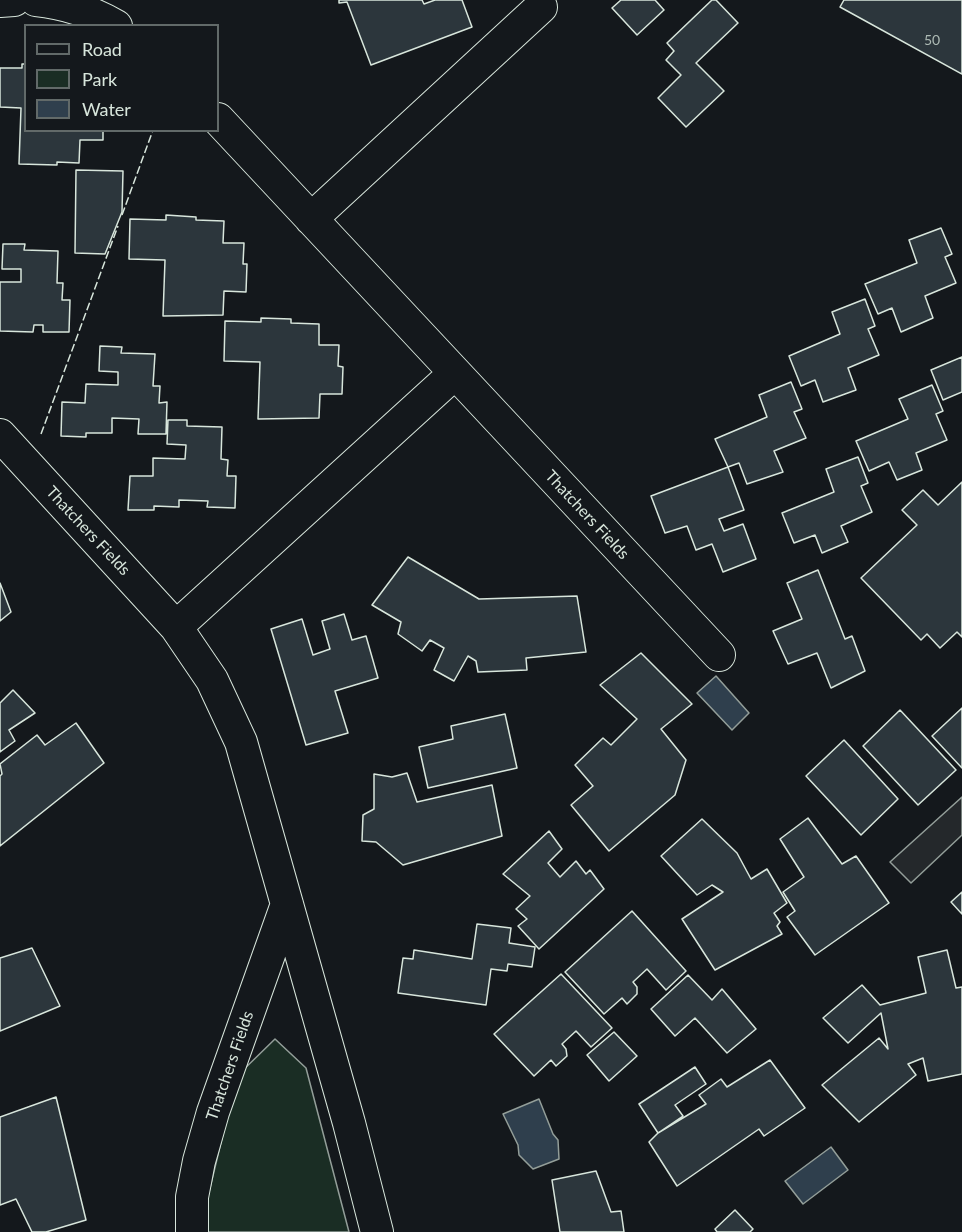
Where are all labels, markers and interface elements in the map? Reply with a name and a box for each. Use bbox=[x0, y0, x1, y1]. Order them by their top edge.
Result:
legend bbox=[24, 24, 219, 132]
house number: 50 bbox=[924, 32, 940, 48]
text: Road bbox=[82, 38, 122, 60]
text: Park bbox=[82, 68, 117, 90]
text: Water bbox=[82, 98, 131, 120]
street label: Thatchers Fields bbox=[541, 467, 633, 563]
street label: Thatchers Fields bbox=[42, 483, 134, 579]
street label: Thatchers Fields bbox=[202, 1009, 258, 1123]

